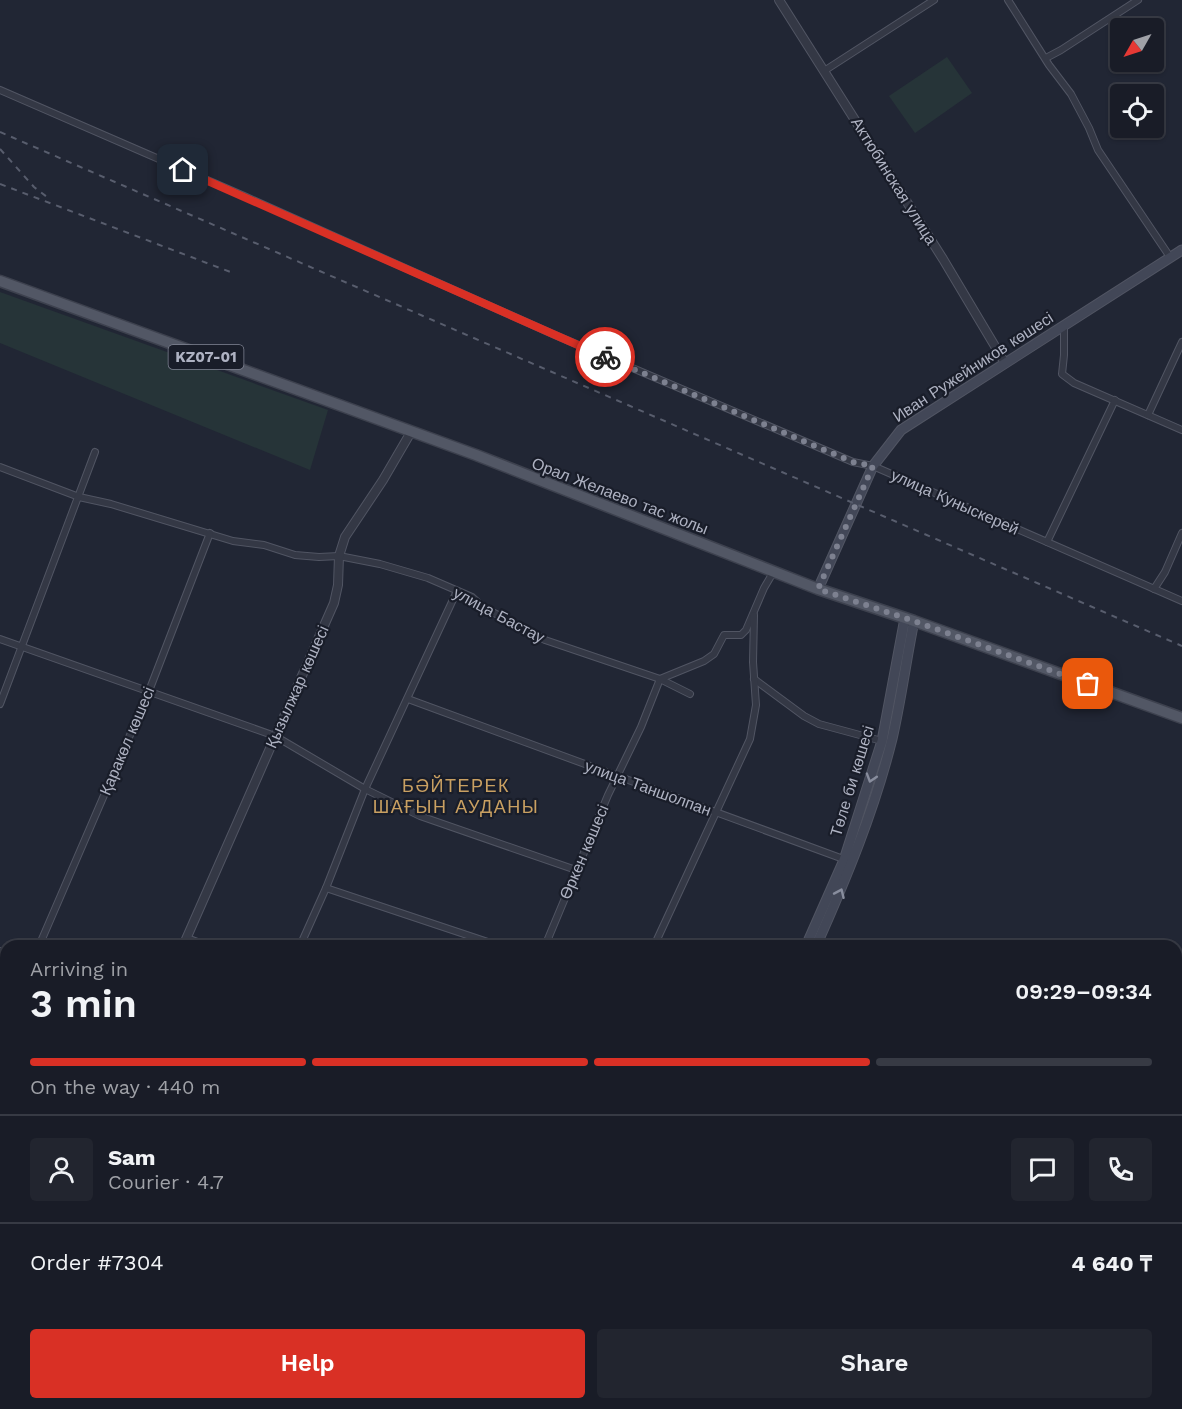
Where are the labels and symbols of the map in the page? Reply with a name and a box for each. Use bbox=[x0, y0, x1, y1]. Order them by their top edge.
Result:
north arrow bbox=[1110, 18, 1164, 72]
street label: Актюбинская улица bbox=[847, 114, 941, 248]
pin bbox=[157, 144, 208, 195]
street label: Иван Ружейников көшесі bbox=[889, 308, 1057, 426]
courier bbox=[575, 327, 635, 387]
road number: KZ07-01 bbox=[168, 345, 244, 369]
street label: Орал Желаево тас жолы bbox=[529, 454, 711, 538]
street label: улица Куныскерей bbox=[888, 465, 1022, 539]
street label: улица Бастау bbox=[450, 583, 548, 647]
street label: Қызылжар көшесі bbox=[261, 623, 333, 751]
pin bbox=[1062, 658, 1113, 709]
street label: Қаракөл көшесі bbox=[96, 684, 158, 798]
street label: Төле би көшесі bbox=[826, 723, 878, 839]
street label: улица Таншолпан bbox=[582, 756, 714, 820]
one-way arrow bbox=[866, 772, 878, 783]
district label: БӘЙТЕРЕК ШАҒЫН АУДАНЫ bbox=[373, 775, 539, 817]
street label: Өркен көшесі bbox=[556, 802, 612, 902]
one-way arrow bbox=[832, 888, 844, 899]

